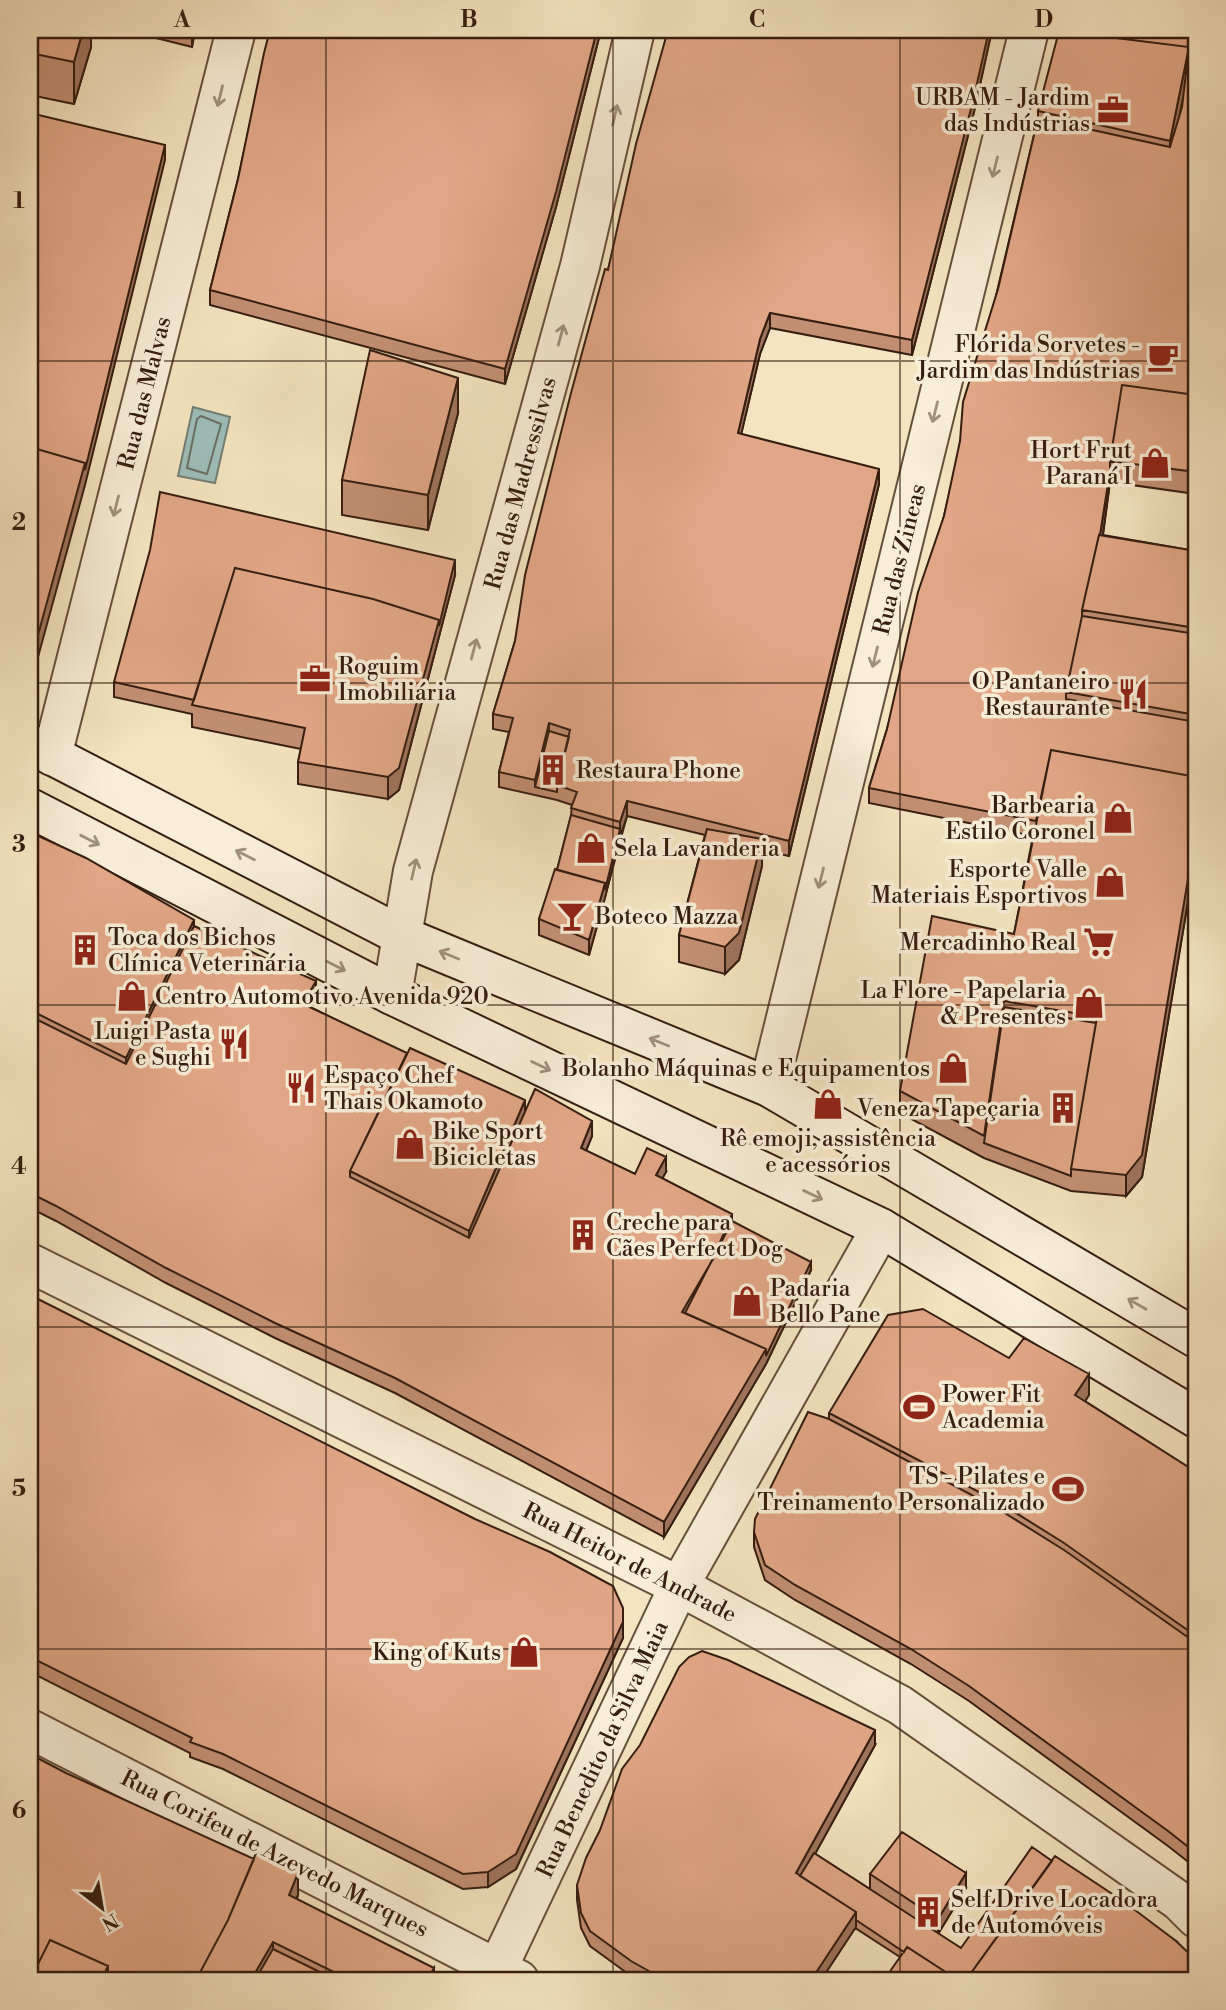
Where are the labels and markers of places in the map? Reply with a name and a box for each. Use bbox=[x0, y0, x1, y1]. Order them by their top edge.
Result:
place label: URBAM - Jardim das Indústrias bbox=[915, 84, 1090, 138]
office icon: URBAM - Jardim das Indústrias bbox=[1096, 93, 1130, 127]
place label: Flórida Sorvetes - Jardim das Indústrias bbox=[916, 331, 1140, 385]
cafe icon: Flórida Sorvetes - Jardim das Indústrias bbox=[1146, 340, 1180, 374]
place label: Hort Frut Paraná I bbox=[1031, 437, 1132, 491]
shop icon: Hort Frut Paraná I bbox=[1138, 446, 1172, 480]
place label: Roguim Imobiliária bbox=[338, 653, 457, 707]
office icon: Roguim Imobiliária bbox=[298, 662, 332, 696]
place label: O Pantaneiro Restaurante bbox=[972, 668, 1110, 722]
restaurant icon: O Pantaneiro Restaurante bbox=[1116, 677, 1150, 711]
building icon: Restaura Phone bbox=[536, 753, 570, 787]
place label: Restaura Phone bbox=[576, 757, 741, 785]
place label: Barbearia Estilo Coronel bbox=[945, 792, 1095, 846]
shop icon: Barbearia Estilo Coronel bbox=[1101, 801, 1135, 835]
shop icon: Sela Lavanderia bbox=[574, 831, 608, 865]
place label: Sela Lavanderia bbox=[614, 835, 780, 863]
place label: Esporte Valle Materiais Esportivos bbox=[871, 856, 1087, 910]
shop icon: Esporte Valle Materiais Esportivos bbox=[1093, 865, 1127, 899]
bar icon: Boteco Mazza bbox=[555, 899, 589, 933]
place label: Boteco Mazza bbox=[594, 903, 739, 931]
place label: Toca dos Bichos Clínica Veterinária bbox=[108, 924, 306, 978]
supermarket icon: Mercadinho Real bbox=[1082, 925, 1116, 959]
place label: Mercadinho Real bbox=[900, 929, 1076, 957]
building icon: Toca dos Bichos Clínica Veterinária bbox=[68, 933, 102, 967]
place label: La Flore - Papelaria & Presentes bbox=[860, 977, 1066, 1031]
shop icon: Centro Automotivo Avenida 920 bbox=[115, 979, 149, 1013]
place label: Centro Automotivo Avenida 920 bbox=[155, 983, 489, 1011]
shop icon: La Flore - Papelaria & Presentes bbox=[1072, 986, 1106, 1020]
place label: Luigi Pasta e Sughi bbox=[94, 1018, 211, 1072]
restaurant icon: Luigi Pasta e Sughi bbox=[217, 1027, 251, 1061]
shop icon: Bolanho Máquinas e Equipamentos bbox=[936, 1051, 970, 1085]
place label: Bolanho Máquinas e Equipamentos bbox=[561, 1055, 930, 1083]
place label: Espaço Chef Thais Okamoto bbox=[324, 1062, 484, 1116]
restaurant icon: Espaço Chef Thais Okamoto bbox=[284, 1071, 318, 1105]
shop icon: Rê emoji, assistência e acessórios bbox=[811, 1087, 845, 1121]
building icon: Veneza Tapeçaria bbox=[1046, 1091, 1080, 1125]
place label: Veneza Tapeçaria bbox=[856, 1095, 1040, 1123]
place label: Bike Sport Bicicletas bbox=[432, 1118, 543, 1172]
place label: Rê emoji, assistência e acessórios bbox=[720, 1125, 936, 1179]
shop icon: Bike Sport Bicicletas bbox=[393, 1127, 427, 1161]
place label: Creche para Cães Perfect Dog bbox=[606, 1209, 783, 1263]
building icon: Creche para Cães Perfect Dog bbox=[566, 1218, 600, 1252]
place label: Padaria Bello Pane bbox=[769, 1275, 881, 1329]
shop icon: Padaria Bello Pane bbox=[730, 1284, 764, 1318]
place label: Power Fit Academia bbox=[941, 1381, 1045, 1435]
sports icon: Power Fit Academia bbox=[902, 1390, 936, 1424]
place label: TS - Pilates e Treinamento Personalizado bbox=[757, 1463, 1045, 1517]
sports icon: TS - Pilates e Treinamento Personalizado bbox=[1051, 1472, 1085, 1506]
shop icon: King of Kuts bbox=[507, 1635, 541, 1669]
place label: King of Kuts bbox=[372, 1639, 501, 1667]
place label: Self Drive Locadora de Automóveis bbox=[951, 1886, 1158, 1940]
building icon: Self Drive Locadora de Automóveis bbox=[911, 1895, 945, 1929]

